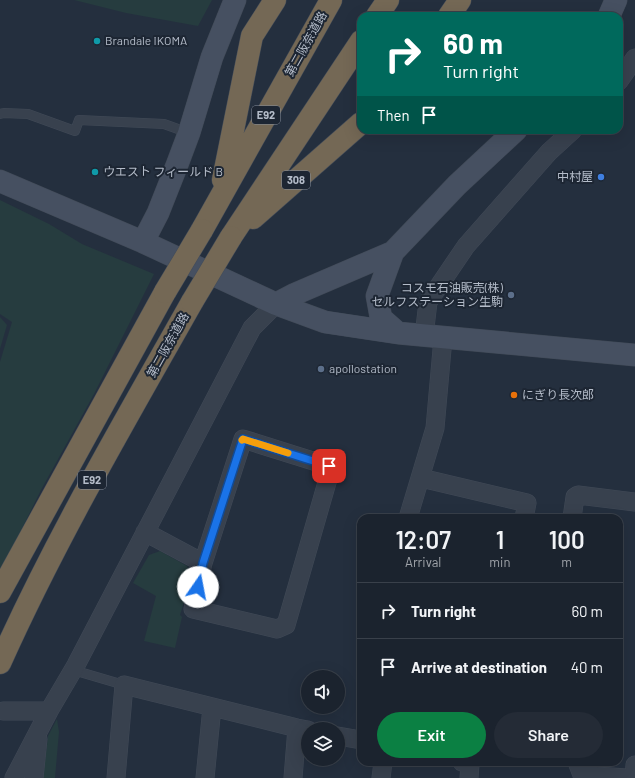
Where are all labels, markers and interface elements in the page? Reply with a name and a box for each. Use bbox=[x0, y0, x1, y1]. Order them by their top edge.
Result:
street label: 第二阪奈道路 bbox=[282, 9, 329, 78]
text: 60 m bbox=[443, 26, 503, 60]
icon: right bbox=[377, 28, 429, 80]
place label: Brandale IKOMA bbox=[105, 33, 187, 47]
marker: Brandale IKOMA bbox=[92, 36, 102, 46]
text: Turn right bbox=[443, 60, 519, 82]
icon: arrive bbox=[418, 104, 440, 126]
road number: E92 bbox=[252, 106, 280, 124]
text: Then bbox=[377, 106, 410, 124]
place label: ウエスト フィールド B bbox=[103, 164, 223, 178]
marker: ウエスト フィールド B bbox=[90, 167, 100, 177]
place label: 中村屋 bbox=[557, 169, 593, 183]
road number: 308 bbox=[282, 171, 310, 189]
marker: 中村屋 bbox=[596, 172, 606, 182]
place label: コスモ石油販売(株) セルフステーション生駒 bbox=[371, 280, 504, 308]
marker: コスモ石油販売(株) セルフステーション生駒 bbox=[506, 290, 516, 300]
street label: 第二阪奈道路 bbox=[144, 310, 191, 379]
place label: apollostation bbox=[329, 361, 397, 375]
marker: apollostation bbox=[316, 364, 326, 374]
place label: にぎり長次郎 bbox=[522, 387, 594, 401]
marker: にぎり長次郎 bbox=[509, 390, 519, 400]
pin bbox=[312, 449, 346, 483]
icon: arrive bbox=[318, 455, 340, 477]
road number: E92 bbox=[78, 471, 106, 489]
text: 12:07 bbox=[395, 525, 451, 554]
text: 1 bbox=[496, 525, 504, 554]
text: 100 bbox=[549, 525, 585, 554]
text: Arrival bbox=[405, 554, 441, 570]
text: min bbox=[489, 554, 510, 570]
text: m bbox=[561, 554, 572, 570]
position arrow bbox=[177, 566, 219, 608]
icon: right bbox=[377, 600, 399, 622]
text: Turn right bbox=[411, 602, 476, 620]
text: 60 m bbox=[571, 602, 603, 620]
icon: arrive bbox=[377, 656, 399, 678]
text: Arrive at destination bbox=[411, 658, 547, 676]
text: 40 m bbox=[571, 658, 603, 676]
map controls bbox=[301, 670, 345, 766]
button: sound bbox=[301, 670, 345, 714]
button: Exit bbox=[377, 712, 486, 758]
button: Share bbox=[494, 712, 603, 758]
button: layers bbox=[301, 722, 345, 766]

